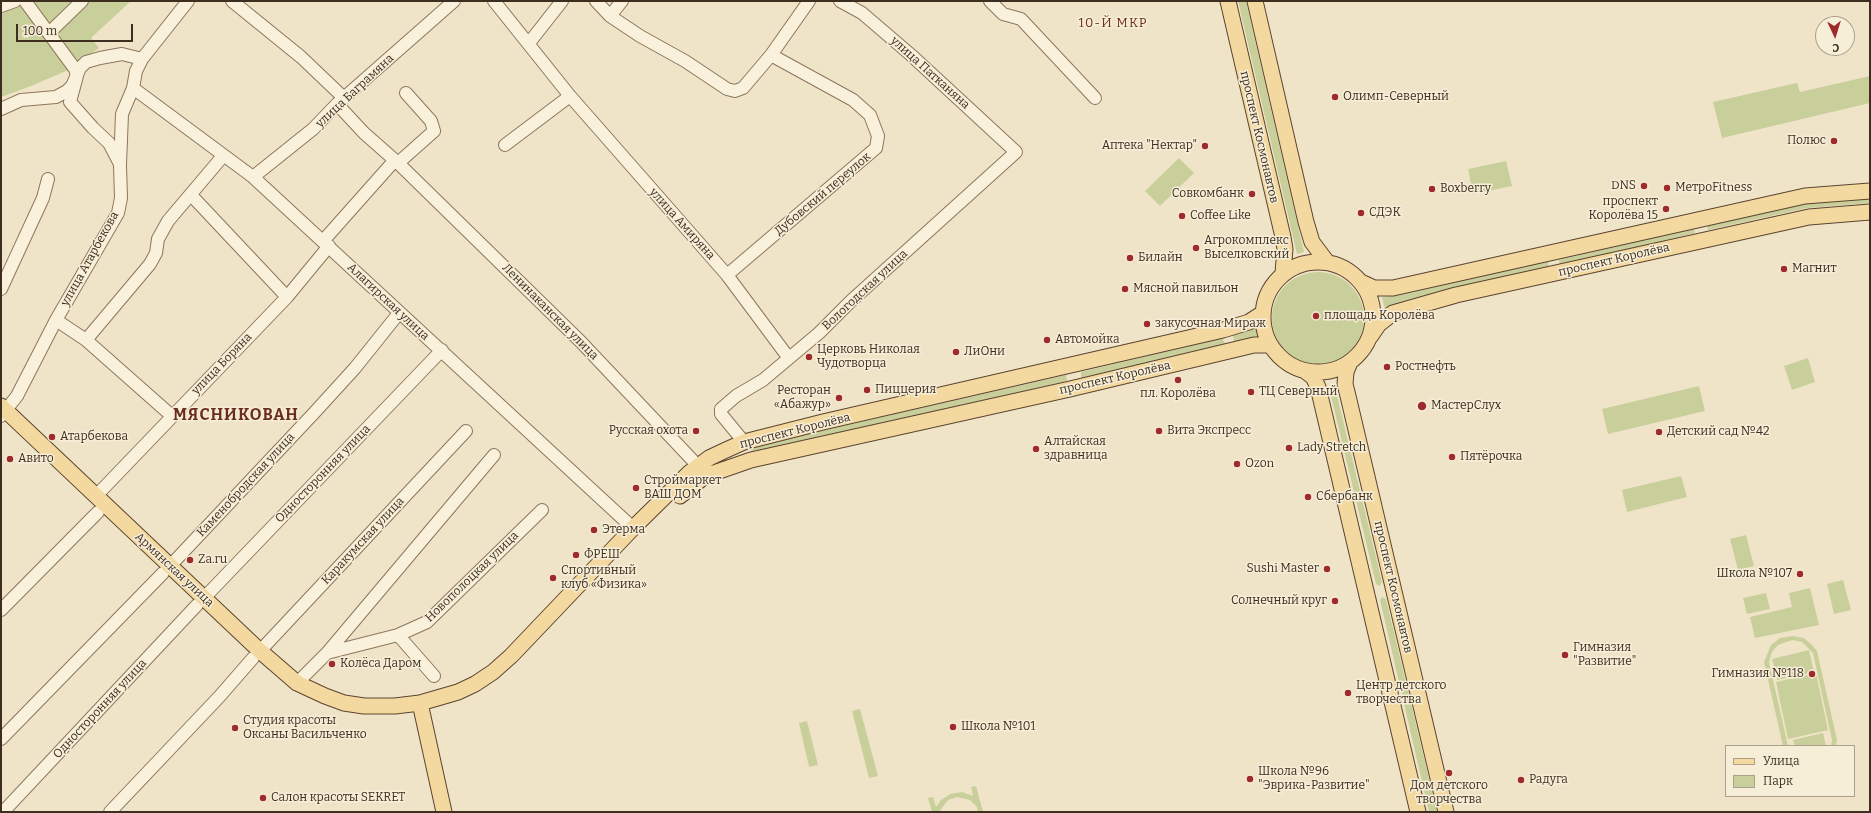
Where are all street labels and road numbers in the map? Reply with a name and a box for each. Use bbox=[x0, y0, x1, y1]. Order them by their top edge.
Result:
street label: улица Патканяна bbox=[888, 34, 972, 112]
street label: улица Баграмяна bbox=[313, 51, 397, 131]
street label: проспект Космонавтов bbox=[1237, 70, 1281, 204]
street label: Дубовский переулок bbox=[772, 150, 874, 238]
street label: улица Амиряна bbox=[646, 185, 718, 263]
street label: улица Атарбекова bbox=[58, 209, 122, 309]
street label: проспект Королёва bbox=[1557, 240, 1671, 280]
street label: Вологодская улица bbox=[819, 247, 911, 333]
street label: Алагирская улица bbox=[344, 260, 432, 344]
street label: Ленинаканская улица bbox=[499, 261, 601, 363]
street label: улица Боряна bbox=[189, 330, 255, 398]
street label: проспект Королёва bbox=[1058, 358, 1172, 398]
street label: проспект Королёва bbox=[738, 410, 852, 452]
street label: Односторонняя улица bbox=[272, 422, 374, 526]
street label: Каменобродская улица bbox=[194, 430, 298, 540]
street label: Каракумская улица bbox=[319, 494, 407, 588]
street label: проспект Космонавтов bbox=[1371, 520, 1415, 654]
street label: Новополоцкая улица bbox=[422, 529, 522, 625]
street label: Армянская улица bbox=[132, 530, 216, 610]
street label: Односторонняя улица bbox=[50, 656, 150, 762]

